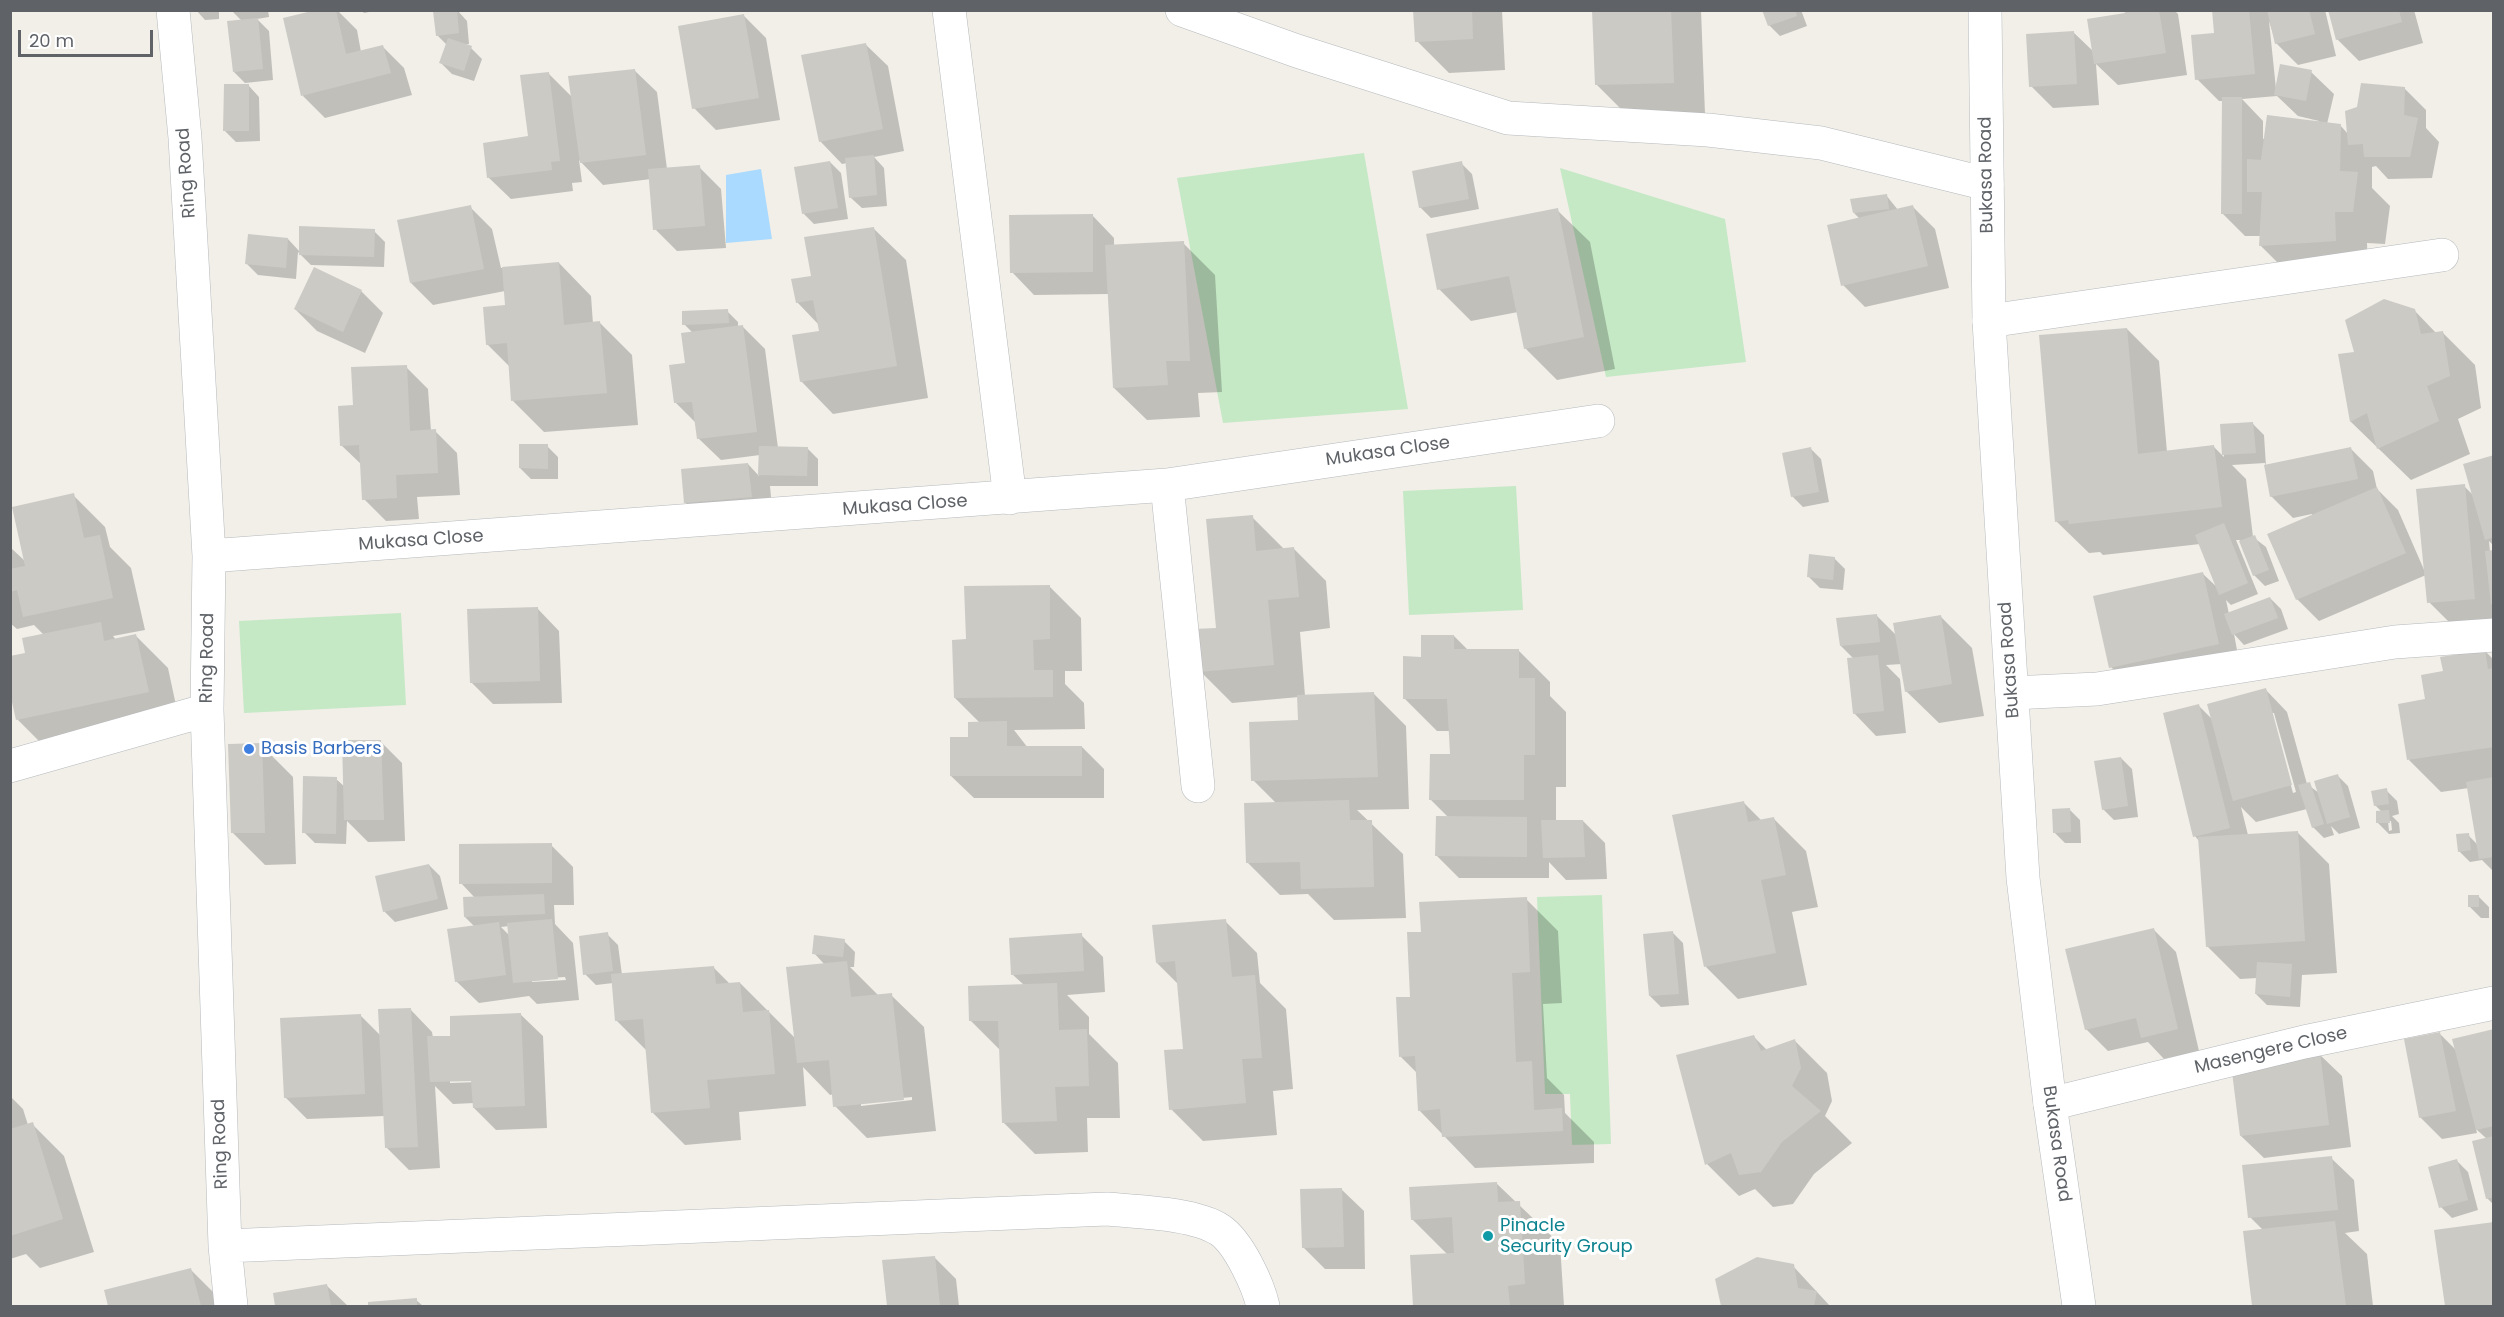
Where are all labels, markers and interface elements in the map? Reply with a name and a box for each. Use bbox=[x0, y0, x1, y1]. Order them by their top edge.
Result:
scale bar bbox=[21, 18, 156, 56]
text: 20 m bbox=[29, 28, 74, 53]
street label: Bukasa Road bbox=[1975, 116, 1999, 234]
street label: Ring Road bbox=[173, 127, 201, 219]
street label: Mukasa Close bbox=[1324, 433, 1452, 471]
street label: Mukasa Close bbox=[842, 491, 968, 521]
street label: Mukasa Close bbox=[358, 526, 484, 556]
street label: Bukasa Road bbox=[1995, 601, 2025, 719]
street label: Ring Road bbox=[196, 612, 220, 704]
place label: Basis Barbers bbox=[261, 738, 382, 760]
marker: Basis Barbers bbox=[242, 742, 256, 756]
street label: Masengere Close bbox=[2192, 1023, 2350, 1079]
street label: Bukasa Road bbox=[2037, 1084, 2075, 1204]
street label: Ring Road bbox=[209, 1098, 233, 1190]
place label: Pinacle Security Group bbox=[1500, 1215, 1633, 1258]
marker: Pinacle Security Group bbox=[1481, 1229, 1495, 1243]

